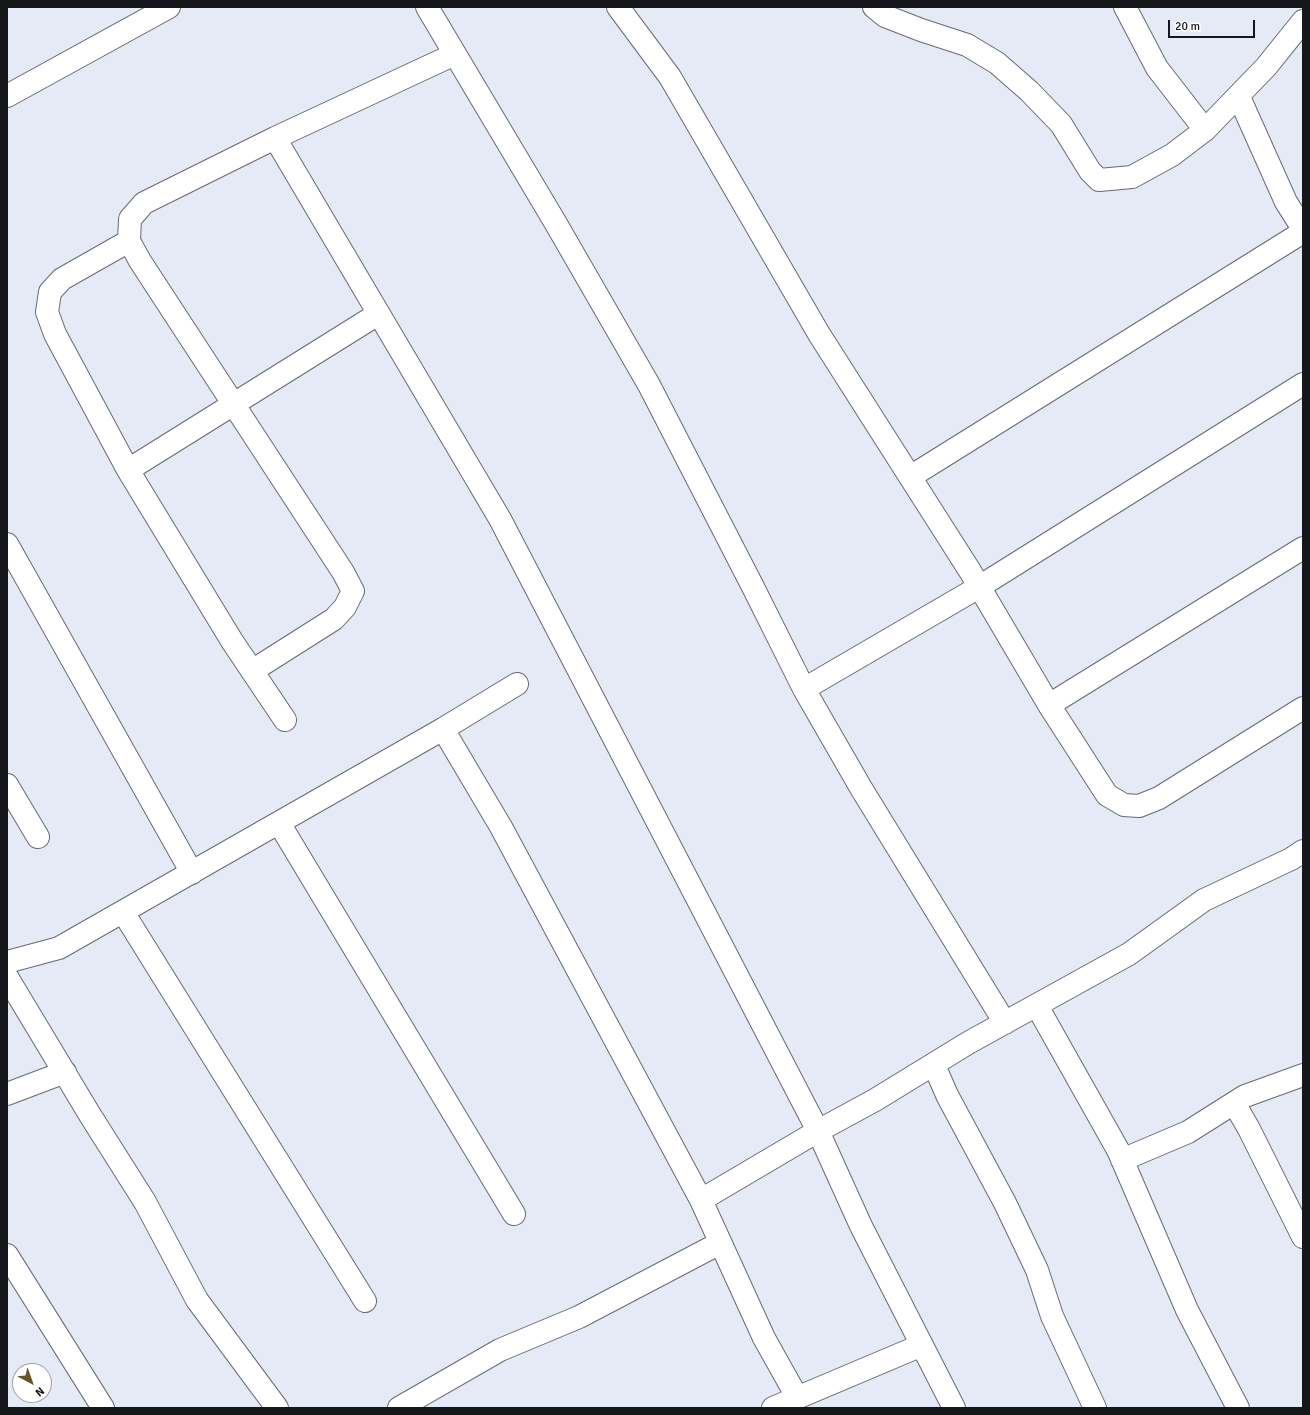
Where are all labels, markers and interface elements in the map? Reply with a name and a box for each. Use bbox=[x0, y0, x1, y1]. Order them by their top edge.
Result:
scale bar bbox=[1170, 12, 1257, 38]
text: 20 m bbox=[1175, 19, 1200, 34]
north arrow bbox=[12, 1363, 52, 1403]
text: N bbox=[32, 1384, 47, 1399]

